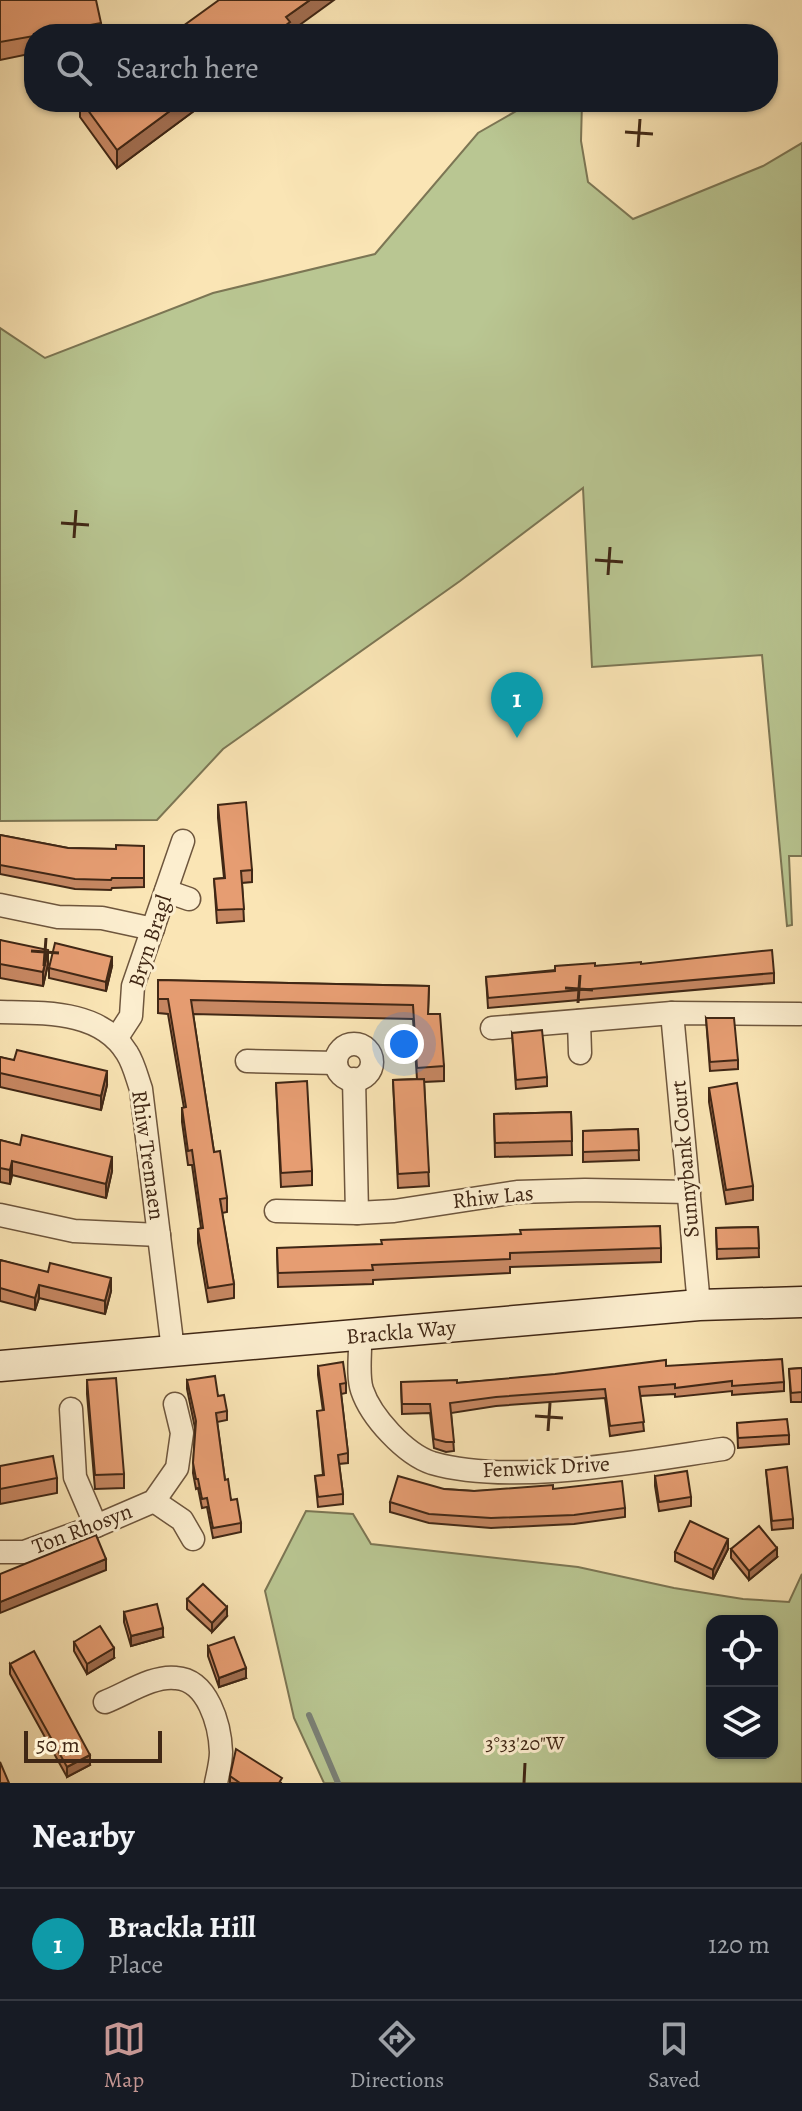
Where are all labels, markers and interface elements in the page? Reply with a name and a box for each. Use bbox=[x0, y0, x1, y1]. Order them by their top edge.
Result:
search box bbox=[24, 24, 778, 112]
icon: search bbox=[52, 46, 96, 90]
text: Search here bbox=[116, 48, 259, 88]
pin: 1 bbox=[491, 672, 543, 738]
street label: Bryn Bragl bbox=[121, 891, 179, 991]
your location bbox=[384, 1024, 424, 1064]
street label: Sunnybank Court bbox=[663, 1079, 707, 1239]
street label: Rhiw Tremaen bbox=[124, 1088, 172, 1222]
street label: Rhiw Las bbox=[451, 1178, 535, 1216]
street label: Brackla Way bbox=[345, 1312, 457, 1352]
street label: Fenwick Drive bbox=[482, 1449, 610, 1485]
street label: Ton Rhosyn bbox=[28, 1496, 136, 1562]
map controls bbox=[706, 1615, 778, 1759]
button: locate bbox=[706, 1615, 778, 1687]
button: layers bbox=[706, 1687, 778, 1759]
scale bar bbox=[24, 1727, 162, 1763]
text: 50 m bbox=[36, 1730, 80, 1760]
text: 3°33'20"W bbox=[485, 1730, 565, 1757]
text: Nearby bbox=[32, 1812, 135, 1859]
text: Brackla Hill bbox=[108, 1907, 256, 1947]
text: 1 bbox=[53, 1927, 63, 1962]
text: 120 m bbox=[708, 1927, 770, 1962]
text: Place bbox=[108, 1947, 163, 1982]
tab: Map bbox=[102, 2017, 146, 2095]
tab: Directions bbox=[350, 2017, 444, 2095]
tab: Saved bbox=[648, 2017, 700, 2095]

